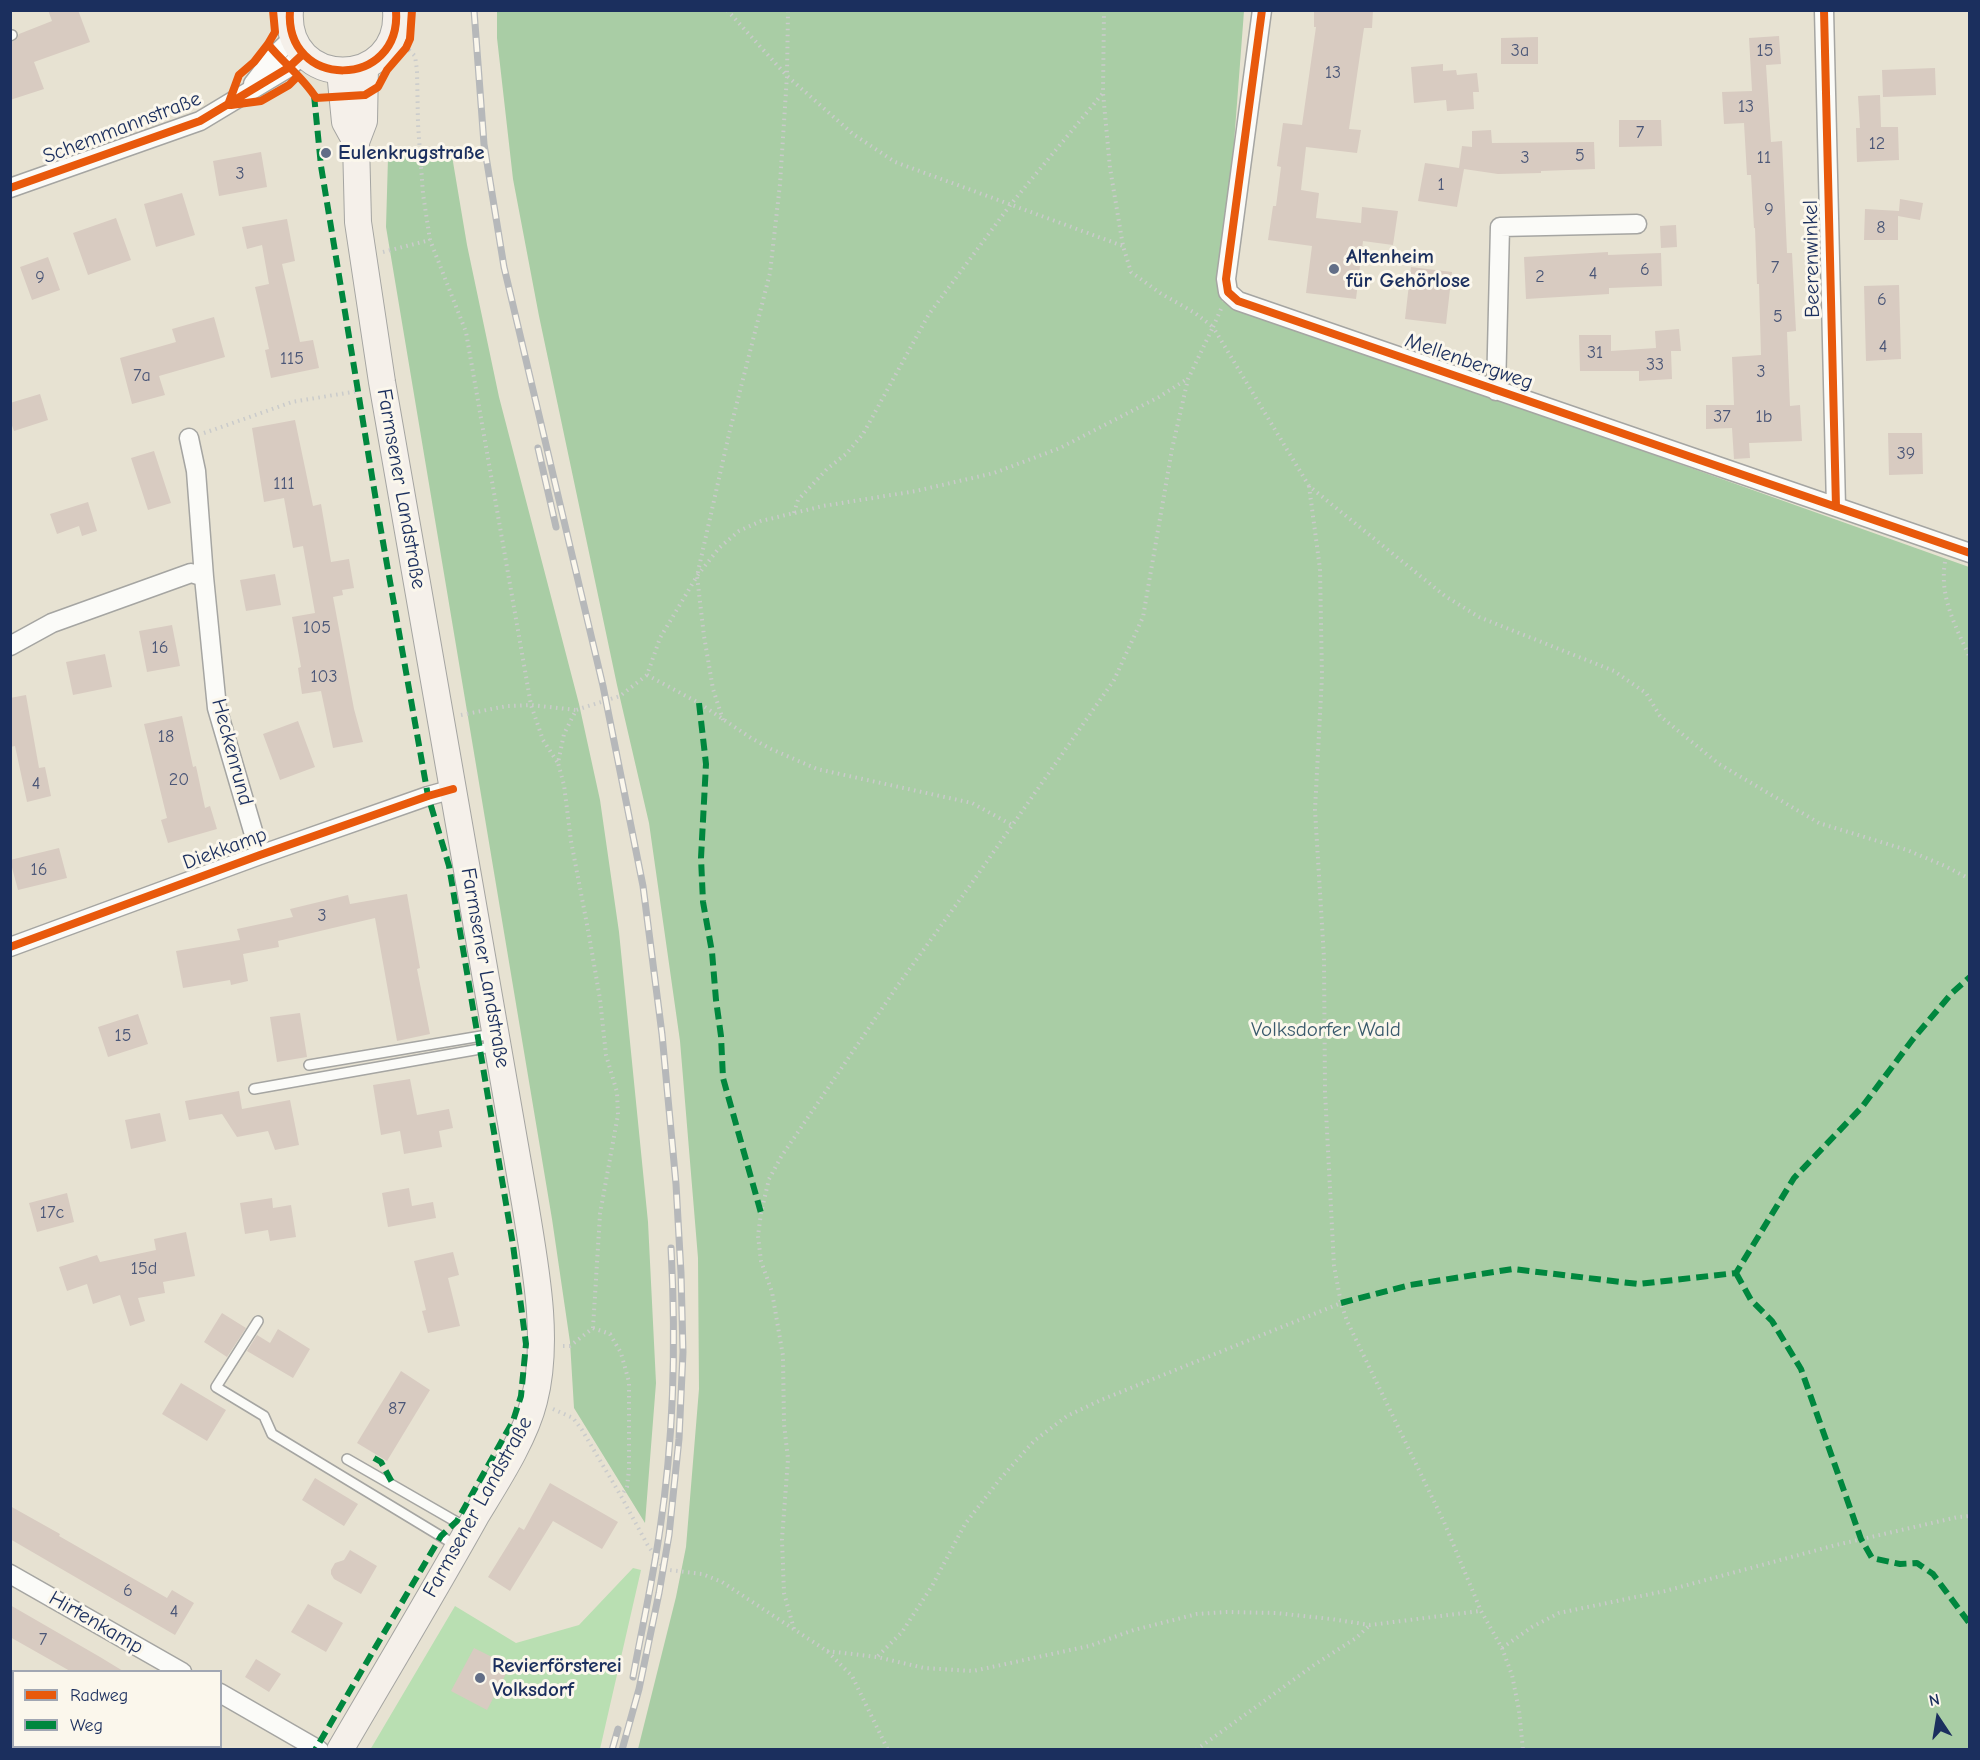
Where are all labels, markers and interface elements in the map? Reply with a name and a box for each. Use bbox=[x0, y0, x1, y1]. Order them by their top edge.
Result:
house number: 3a bbox=[1511, 40, 1529, 62]
house number: 15 bbox=[1757, 40, 1773, 62]
house number: 13 bbox=[1325, 62, 1341, 84]
street label: Schemmannstraße bbox=[39, 86, 205, 170]
house number: 13 bbox=[1738, 96, 1754, 118]
house number: 7 bbox=[1636, 122, 1644, 144]
house number: 12 bbox=[1869, 133, 1885, 155]
place label: Eulenkrugstraße bbox=[338, 140, 485, 166]
house number: 5 bbox=[1575, 145, 1585, 167]
marker: Eulenkrugstraße bbox=[319, 146, 333, 160]
house number: 3 bbox=[1520, 147, 1530, 169]
house number: 11 bbox=[1757, 147, 1771, 169]
house number: 3 bbox=[235, 163, 245, 185]
house number: 1 bbox=[1437, 174, 1445, 196]
house number: 9 bbox=[1764, 199, 1774, 221]
street label: Beerenwinkel bbox=[1798, 200, 1826, 318]
house number: 8 bbox=[1876, 217, 1886, 239]
place label: Altenheim für Gehörlose bbox=[1346, 244, 1470, 294]
house number: 7 bbox=[1771, 257, 1779, 279]
house number: 6 bbox=[1640, 259, 1650, 281]
marker: Altenheim für Gehörlose bbox=[1327, 262, 1341, 276]
house number: 4 bbox=[1589, 263, 1597, 285]
house number: 2 bbox=[1535, 266, 1545, 288]
house number: 9 bbox=[35, 267, 45, 289]
house number: 6 bbox=[1877, 289, 1887, 311]
house number: 5 bbox=[1773, 306, 1783, 328]
street label: Mellenbergweg bbox=[1402, 328, 1536, 396]
house number: 4 bbox=[1879, 336, 1887, 358]
house number: 31 bbox=[1587, 342, 1603, 364]
house number: 115 bbox=[280, 348, 304, 370]
house number: 33 bbox=[1646, 354, 1664, 376]
house number: 3 bbox=[1756, 361, 1766, 383]
house number: 7a bbox=[133, 365, 151, 387]
street label: Farmsener Landstraße bbox=[371, 387, 431, 591]
house number: 37 bbox=[1713, 406, 1731, 428]
house number: 1b bbox=[1756, 406, 1772, 428]
house number: 39 bbox=[1897, 443, 1915, 465]
house number: 111 bbox=[273, 473, 295, 495]
house number: 105 bbox=[303, 617, 331, 639]
house number: 16 bbox=[152, 637, 168, 659]
house number: 103 bbox=[310, 666, 338, 688]
street label: Heckenrund bbox=[206, 696, 258, 808]
house number: 18 bbox=[158, 726, 174, 748]
house number: 20 bbox=[169, 769, 189, 791]
house number: 4 bbox=[32, 773, 40, 795]
street label: Diekkamp bbox=[179, 822, 271, 876]
house number: 16 bbox=[31, 859, 47, 881]
street label: Farmsener Landstraße bbox=[455, 866, 515, 1070]
house number: 3 bbox=[317, 905, 327, 927]
park label: Volksdorfer Wald bbox=[1251, 1017, 1401, 1043]
house number: 15 bbox=[115, 1025, 131, 1047]
house number: 17c bbox=[40, 1202, 64, 1224]
house number: 15d bbox=[131, 1258, 157, 1280]
house number: 87 bbox=[388, 1398, 406, 1420]
street label: Farmsener Landstraße bbox=[418, 1412, 538, 1602]
house number: 6 bbox=[123, 1580, 133, 1602]
street label: Hirtenkamp bbox=[44, 1586, 148, 1660]
house number: 4 bbox=[170, 1601, 178, 1623]
house number: 7 bbox=[39, 1629, 47, 1651]
place label: Revierförsterei Volksdorf bbox=[492, 1653, 622, 1703]
legend bbox=[12, 1670, 222, 1748]
marker: Revierförsterei Volksdorf bbox=[473, 1671, 487, 1685]
text: Radweg bbox=[70, 1685, 128, 1706]
north arrow bbox=[1908, 1688, 1968, 1748]
text: N bbox=[1927, 1691, 1941, 1710]
text: Weg bbox=[70, 1715, 103, 1736]

